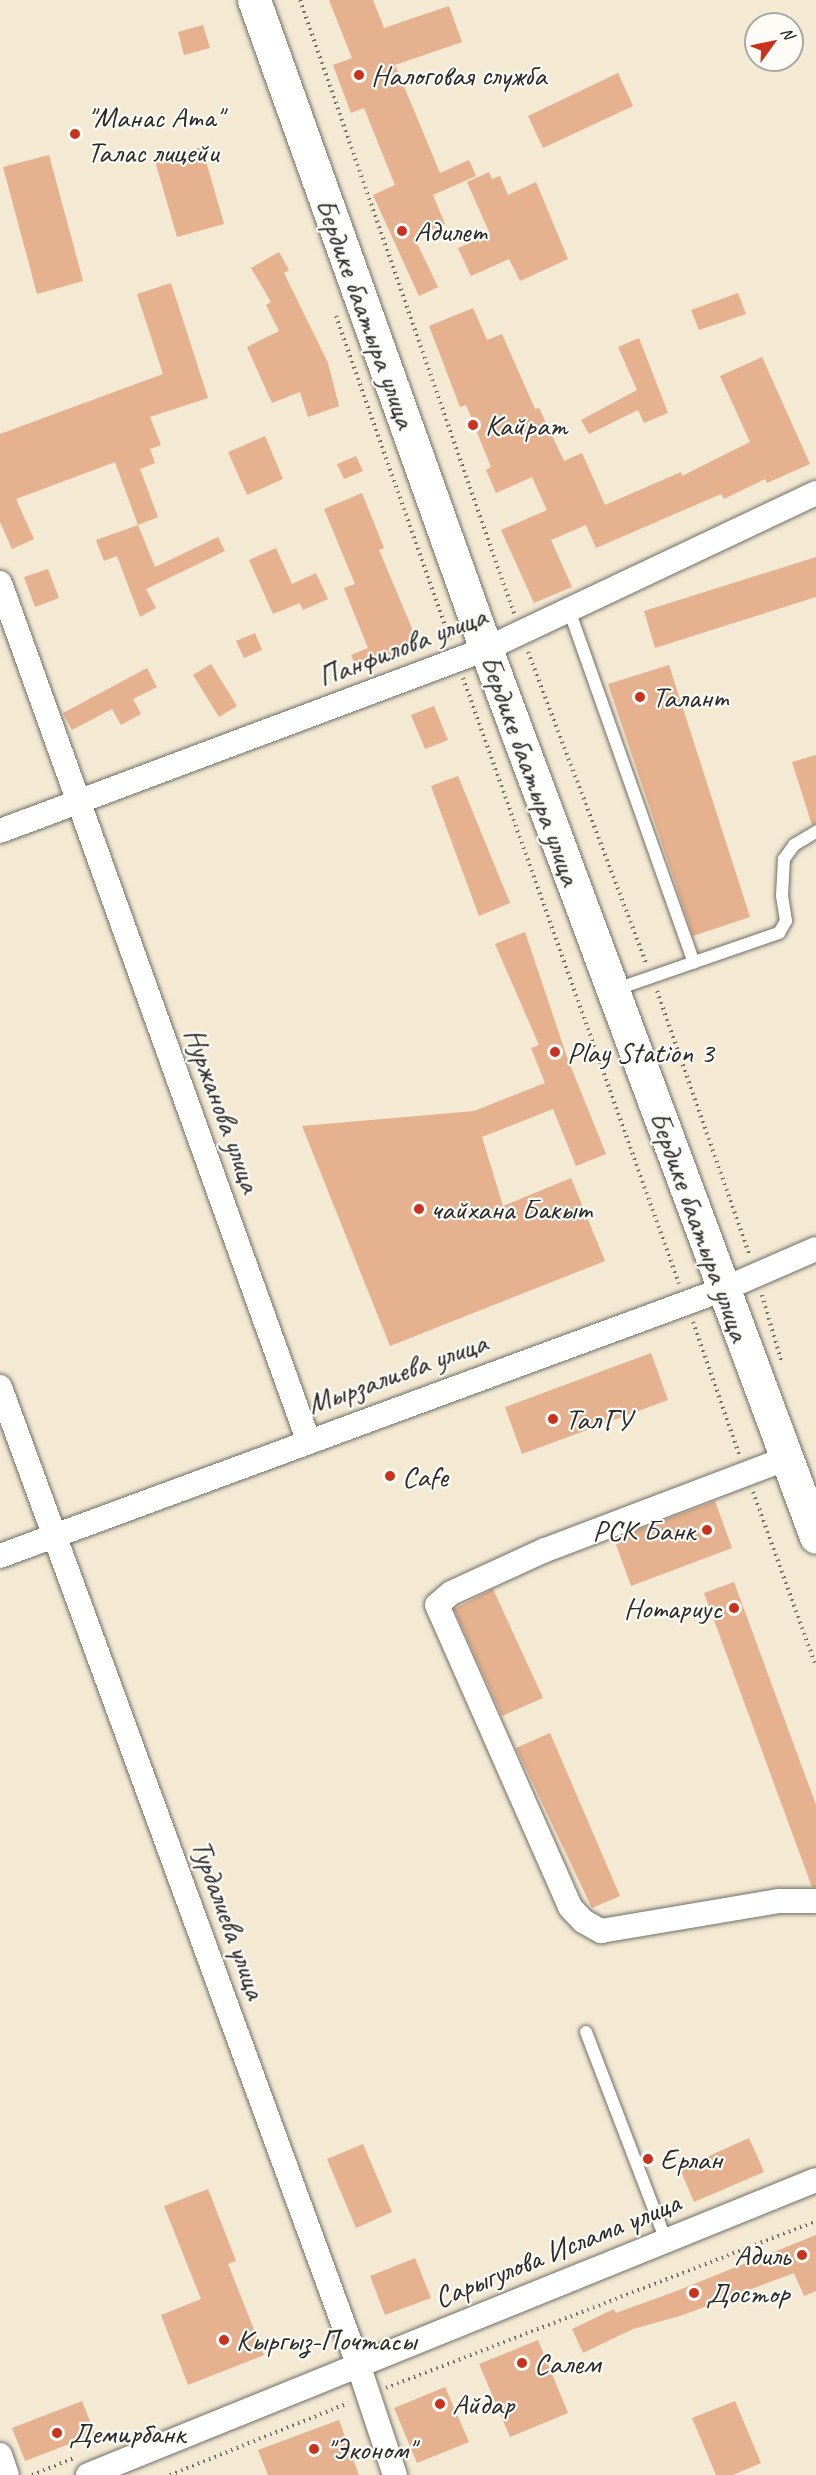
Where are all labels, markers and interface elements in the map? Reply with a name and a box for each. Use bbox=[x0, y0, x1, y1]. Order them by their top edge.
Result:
north arrow bbox=[744, 12, 804, 72]
text: N bbox=[776, 24, 799, 43]
place label: Налоговая служба bbox=[371, 57, 545, 93]
marker: Налоговая служба bbox=[352, 68, 366, 82]
place label: "Манас Ата" Талас лицейи bbox=[87, 99, 222, 170]
marker: "Манас Ата" Талас лицейи bbox=[68, 127, 82, 141]
street label: Бердике баатыра улица bbox=[307, 192, 425, 434]
place label: Адилет bbox=[414, 213, 487, 249]
marker: Адилет bbox=[395, 224, 409, 238]
place label: Кайрат bbox=[485, 407, 567, 443]
marker: Кайрат bbox=[466, 418, 480, 432]
street label: Панфилова улица bbox=[311, 597, 493, 695]
street label: Бердике баатыра улица bbox=[472, 649, 590, 891]
place label: Талант bbox=[652, 679, 729, 715]
marker: Талант bbox=[633, 690, 647, 704]
street label: Нуржанова улица bbox=[176, 1021, 270, 1199]
place label: Play Station 3 bbox=[567, 1034, 715, 1070]
marker: Play Station 3 bbox=[548, 1045, 562, 1059]
street label: Бердике баатыра улица bbox=[641, 1105, 759, 1347]
place label: чайхана Бакыт bbox=[431, 1191, 592, 1227]
marker: чайхана Бакыт bbox=[412, 1202, 426, 1216]
street label: Мырзалиева улица bbox=[301, 1323, 493, 1423]
place label: ТалГУ bbox=[565, 1401, 632, 1437]
marker: ТалГУ bbox=[546, 1412, 560, 1426]
place label: Cafe bbox=[402, 1458, 448, 1494]
marker: Cafe bbox=[383, 1469, 397, 1483]
place label: РСК Банк bbox=[593, 1512, 695, 1548]
marker: РСК Банк bbox=[700, 1523, 714, 1537]
place label: Нотариус bbox=[624, 1590, 722, 1626]
marker: Нотариус bbox=[727, 1601, 741, 1615]
street label: Турдалиева улица bbox=[183, 1833, 275, 2005]
place label: Ерлан bbox=[660, 2141, 722, 2177]
marker: Ерлан bbox=[641, 2152, 655, 2166]
street label: Сарыгулова Ислама улица bbox=[428, 2184, 686, 2316]
place label: Адиль bbox=[734, 2237, 790, 2273]
marker: Адиль bbox=[795, 2248, 809, 2262]
place label: Достор bbox=[706, 2275, 789, 2311]
marker: Достор bbox=[687, 2286, 701, 2300]
place label: Кыргыз-Почтасы bbox=[236, 2322, 416, 2358]
marker: Кыргыз-Почтасы bbox=[217, 2333, 231, 2347]
place label: Салем bbox=[534, 2345, 600, 2381]
marker: Салем bbox=[515, 2356, 529, 2370]
place label: Айдар bbox=[452, 2386, 514, 2422]
marker: Айдар bbox=[433, 2397, 447, 2411]
place label: Демирбанк bbox=[69, 2415, 185, 2451]
marker: Демирбанк bbox=[50, 2426, 64, 2440]
place label: "Эконом" bbox=[326, 2431, 415, 2467]
marker: "Эконом" bbox=[307, 2442, 321, 2456]

